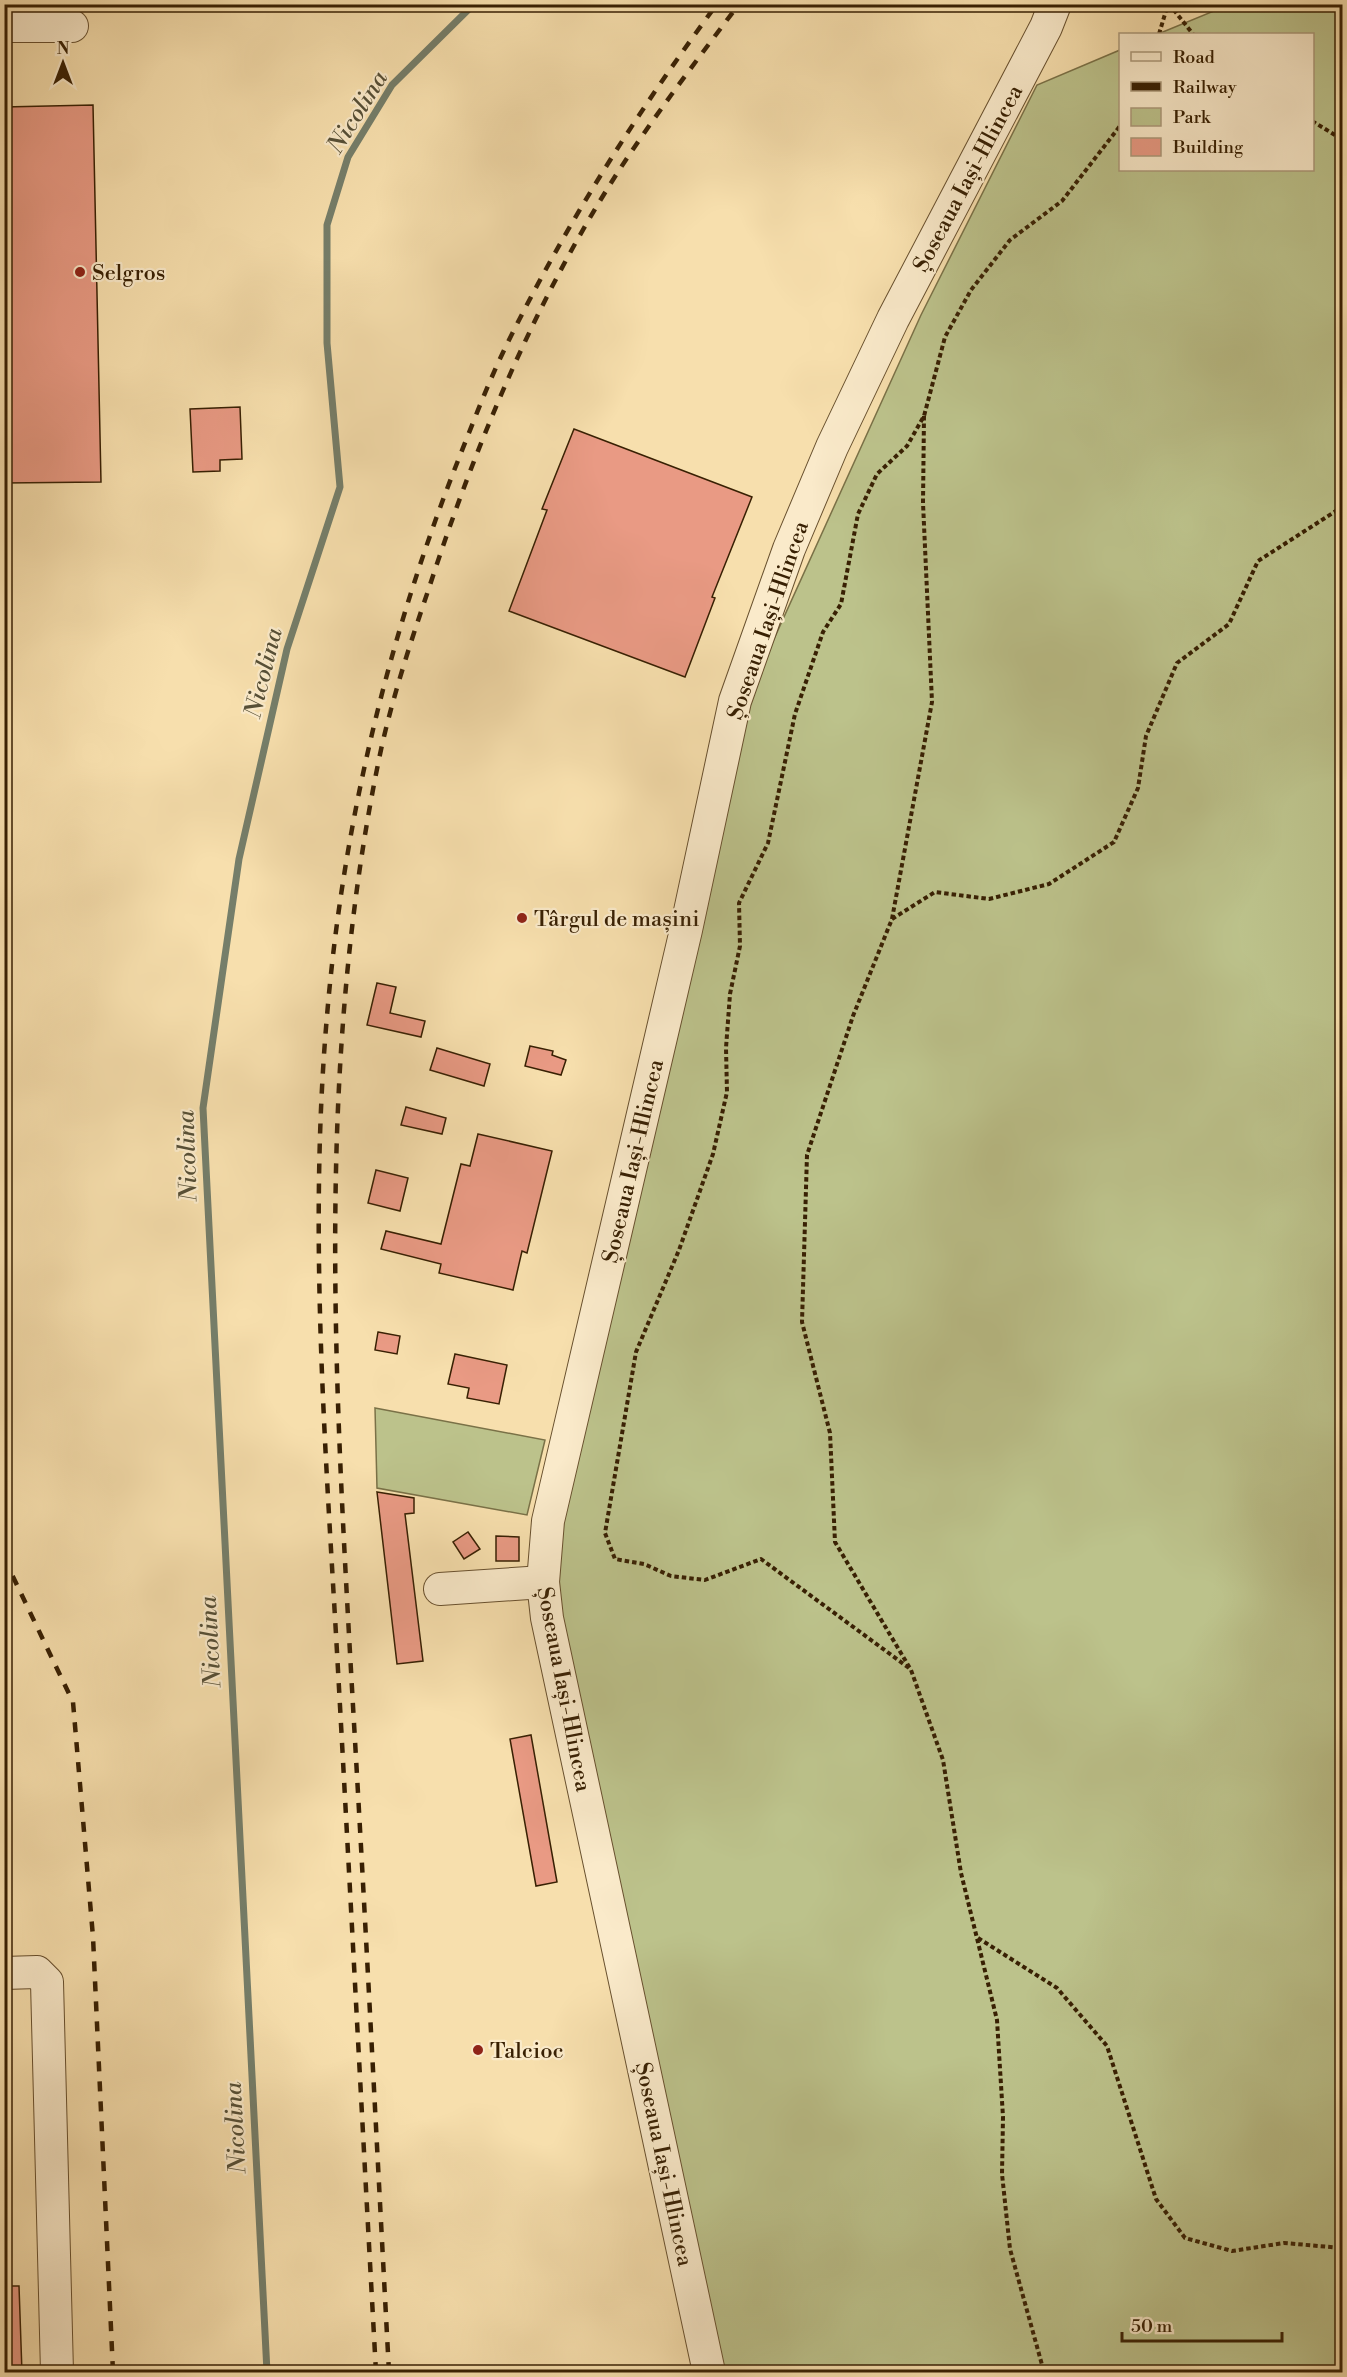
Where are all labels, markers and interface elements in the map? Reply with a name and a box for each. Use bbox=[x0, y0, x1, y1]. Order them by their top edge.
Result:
north arrow bbox=[33, 33, 93, 93]
legend bbox=[1119, 33, 1314, 171]
text: N bbox=[57, 39, 70, 59]
text: Road bbox=[1173, 46, 1216, 69]
water label: Nicolina bbox=[320, 65, 395, 160]
text: Railway bbox=[1173, 76, 1237, 99]
street label: Șoseaua Iași-Hlincea bbox=[908, 80, 1029, 277]
text: Park bbox=[1173, 106, 1212, 129]
text: Building bbox=[1172, 136, 1244, 159]
place label: Selgros bbox=[92, 260, 165, 287]
marker: Selgros bbox=[73, 265, 87, 279]
street label: Șoseaua Iași-Hlincea bbox=[722, 517, 815, 723]
water label: Nicolina bbox=[238, 624, 290, 722]
place label: Târgul de mașini bbox=[534, 906, 699, 933]
marker: Târgul de mașini bbox=[515, 911, 529, 925]
street label: Șoseaua Iași-Hlincea bbox=[597, 1056, 670, 1266]
water label: Nicolina bbox=[171, 1109, 205, 1203]
street label: Șoseaua Iași-Hlincea bbox=[530, 1585, 597, 1795]
water label: Nicolina bbox=[194, 1595, 228, 1690]
place label: Talcioc bbox=[490, 2038, 564, 2065]
marker: Talcioc bbox=[471, 2043, 485, 2057]
street label: Șoseaua Iași-Hlincea bbox=[629, 2060, 699, 2270]
water label: Nicolina bbox=[219, 2081, 253, 2176]
scale bar bbox=[1122, 2305, 1282, 2343]
text: 50 m bbox=[1131, 2315, 1173, 2338]

